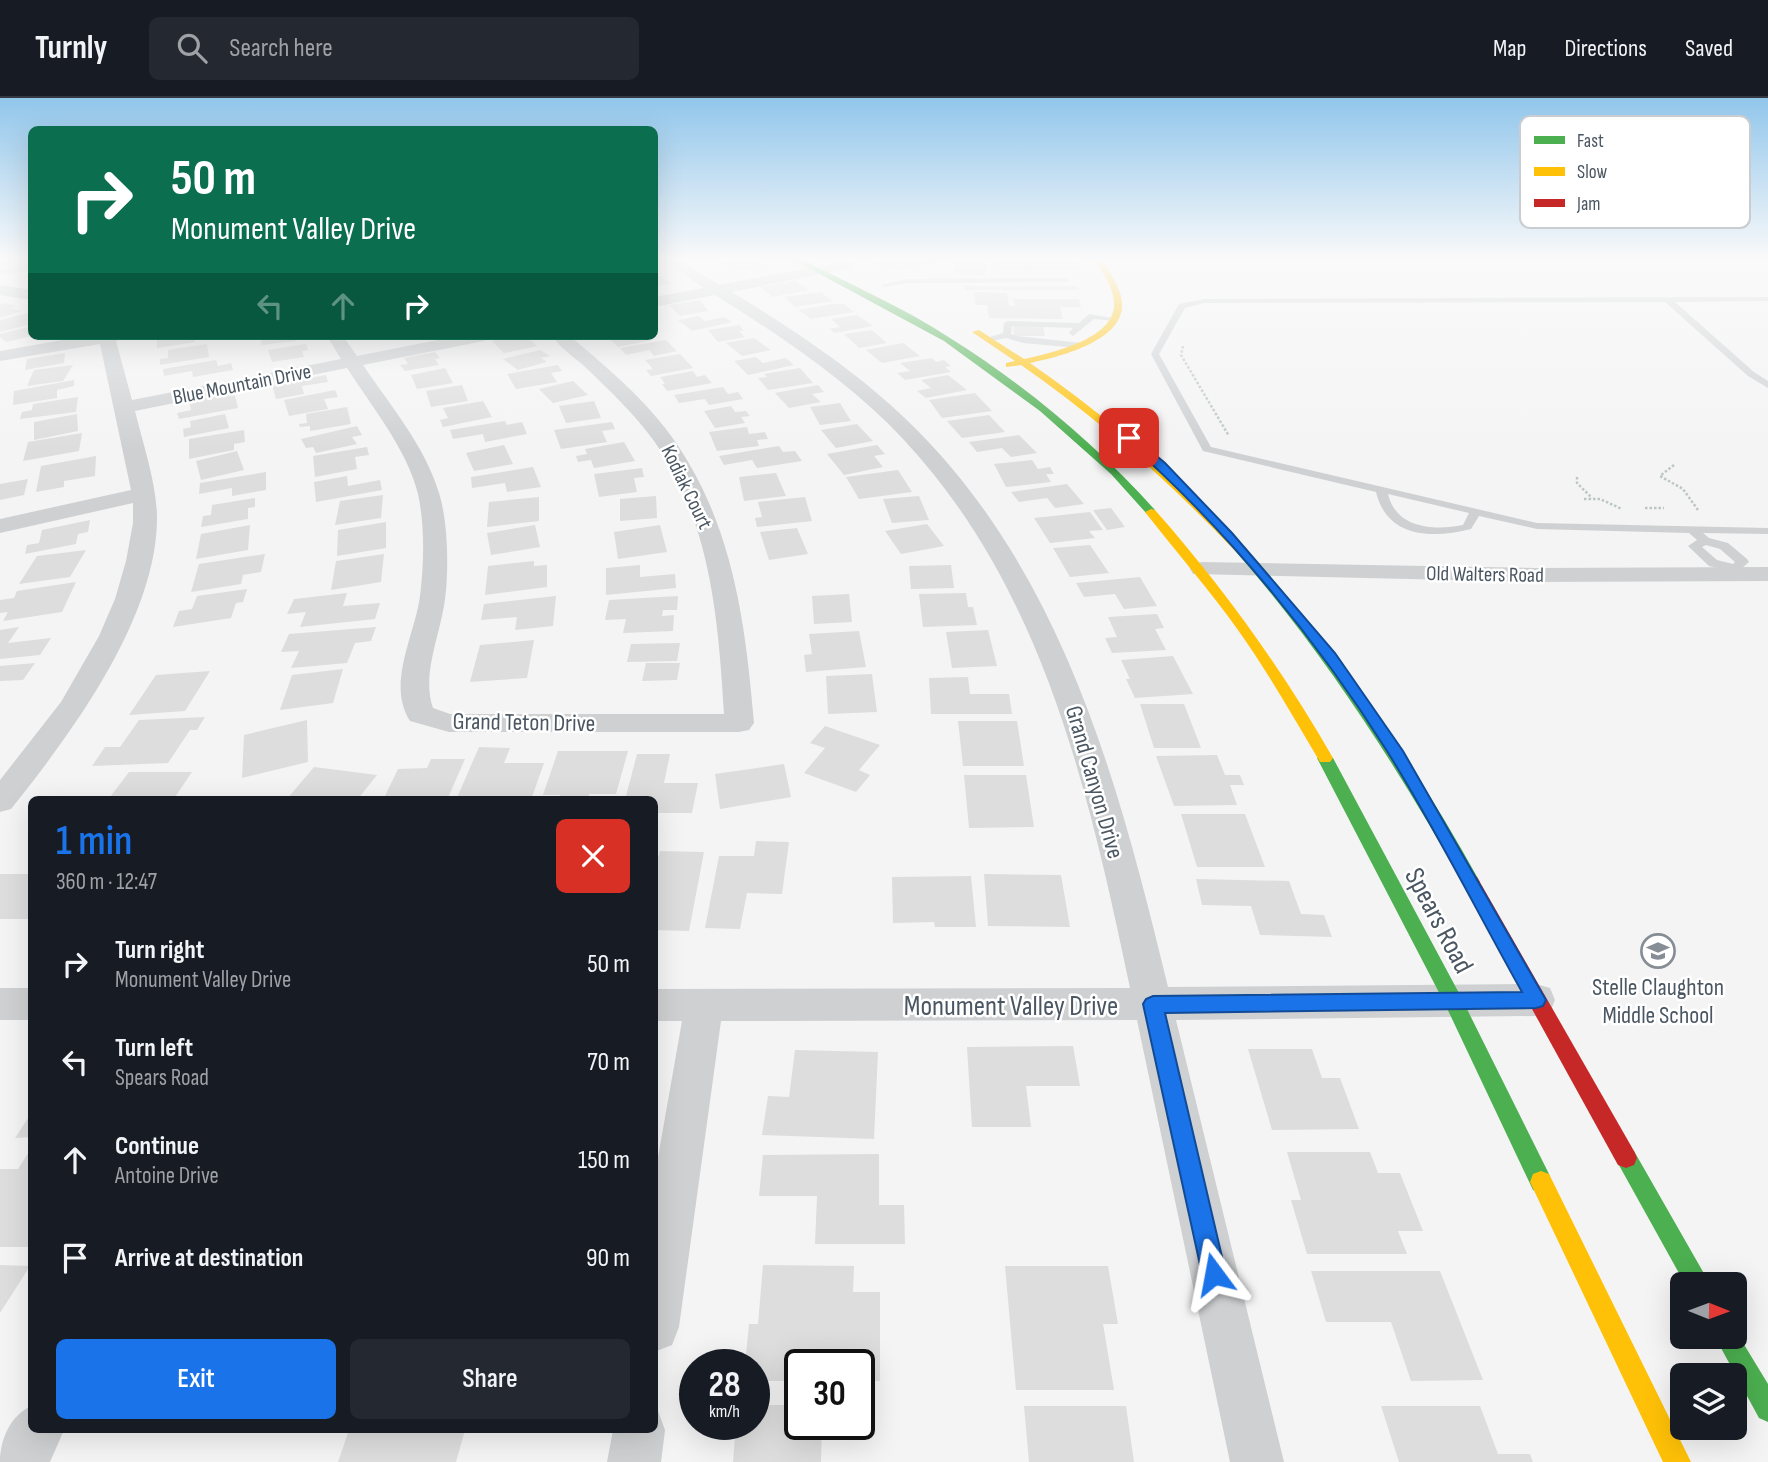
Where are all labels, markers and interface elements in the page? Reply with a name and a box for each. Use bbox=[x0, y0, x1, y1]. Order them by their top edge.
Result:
search box bbox=[149, 17, 639, 80]
text: Turnly bbox=[35, 28, 107, 68]
icon: search bbox=[173, 29, 211, 67]
text: Search here bbox=[229, 33, 333, 64]
text: Map bbox=[1493, 34, 1526, 63]
text: Directions bbox=[1564, 34, 1647, 63]
text: Saved bbox=[1685, 34, 1733, 63]
legend bbox=[1520, 116, 1750, 228]
text: Fast bbox=[1577, 130, 1604, 153]
text: 50 m bbox=[171, 150, 256, 209]
icon: right bbox=[56, 154, 147, 245]
text: Slow bbox=[1577, 161, 1607, 184]
text: Jam bbox=[1576, 193, 1600, 216]
text: Monument Valley Drive bbox=[171, 210, 416, 249]
icon: left bbox=[251, 287, 289, 325]
icon: ahead bbox=[324, 287, 362, 325]
icon: right bbox=[397, 287, 435, 325]
street label: Blue Mountain Drive bbox=[171, 359, 313, 410]
pin bbox=[1099, 408, 1159, 468]
icon: arrive bbox=[1110, 419, 1148, 457]
street label: Kodiak Court bbox=[656, 441, 718, 533]
street label: Old Walters Road bbox=[1426, 561, 1544, 588]
street label: Grand Canyon Drive bbox=[1059, 702, 1130, 862]
street label: Grand Teton Drive bbox=[452, 707, 596, 738]
text: 1 min bbox=[56, 816, 132, 867]
button: close bbox=[556, 819, 630, 893]
street label: Spears Road bbox=[1397, 862, 1480, 979]
text: 360 m · 12:47 bbox=[56, 868, 157, 896]
school or university icon: Stelle Claughton Middle School bbox=[1639, 932, 1677, 970]
text: Turn right bbox=[115, 935, 204, 966]
icon: right bbox=[56, 945, 94, 983]
text: 50 m bbox=[587, 949, 630, 980]
text: Monument Valley Drive bbox=[115, 966, 291, 994]
place label: Stelle Claughton Middle School bbox=[1592, 973, 1724, 1030]
street label: Monument Valley Drive bbox=[904, 990, 1118, 1023]
text: Turn left bbox=[115, 1033, 193, 1064]
icon: left bbox=[56, 1043, 94, 1081]
text: 70 m bbox=[587, 1047, 630, 1078]
text: Spears Road bbox=[115, 1064, 209, 1092]
text: Continue bbox=[115, 1131, 199, 1162]
icon: ahead bbox=[56, 1141, 94, 1179]
text: 150 m bbox=[578, 1145, 630, 1176]
text: Antoine Drive bbox=[115, 1162, 219, 1190]
position arrow bbox=[1177, 1237, 1251, 1311]
icon: arrive bbox=[56, 1239, 94, 1277]
text: Arrive at destination bbox=[115, 1243, 303, 1274]
text: 90 m bbox=[586, 1243, 630, 1274]
north arrow bbox=[1670, 1272, 1746, 1349]
map controls bbox=[1670, 1272, 1747, 1440]
button: Exit bbox=[56, 1339, 336, 1419]
button: Share bbox=[350, 1339, 630, 1419]
speed limit sign: 30 bbox=[784, 1349, 875, 1440]
button: layers bbox=[1670, 1363, 1747, 1440]
text: 28 bbox=[709, 1364, 740, 1407]
text: km/h bbox=[709, 1401, 740, 1422]

